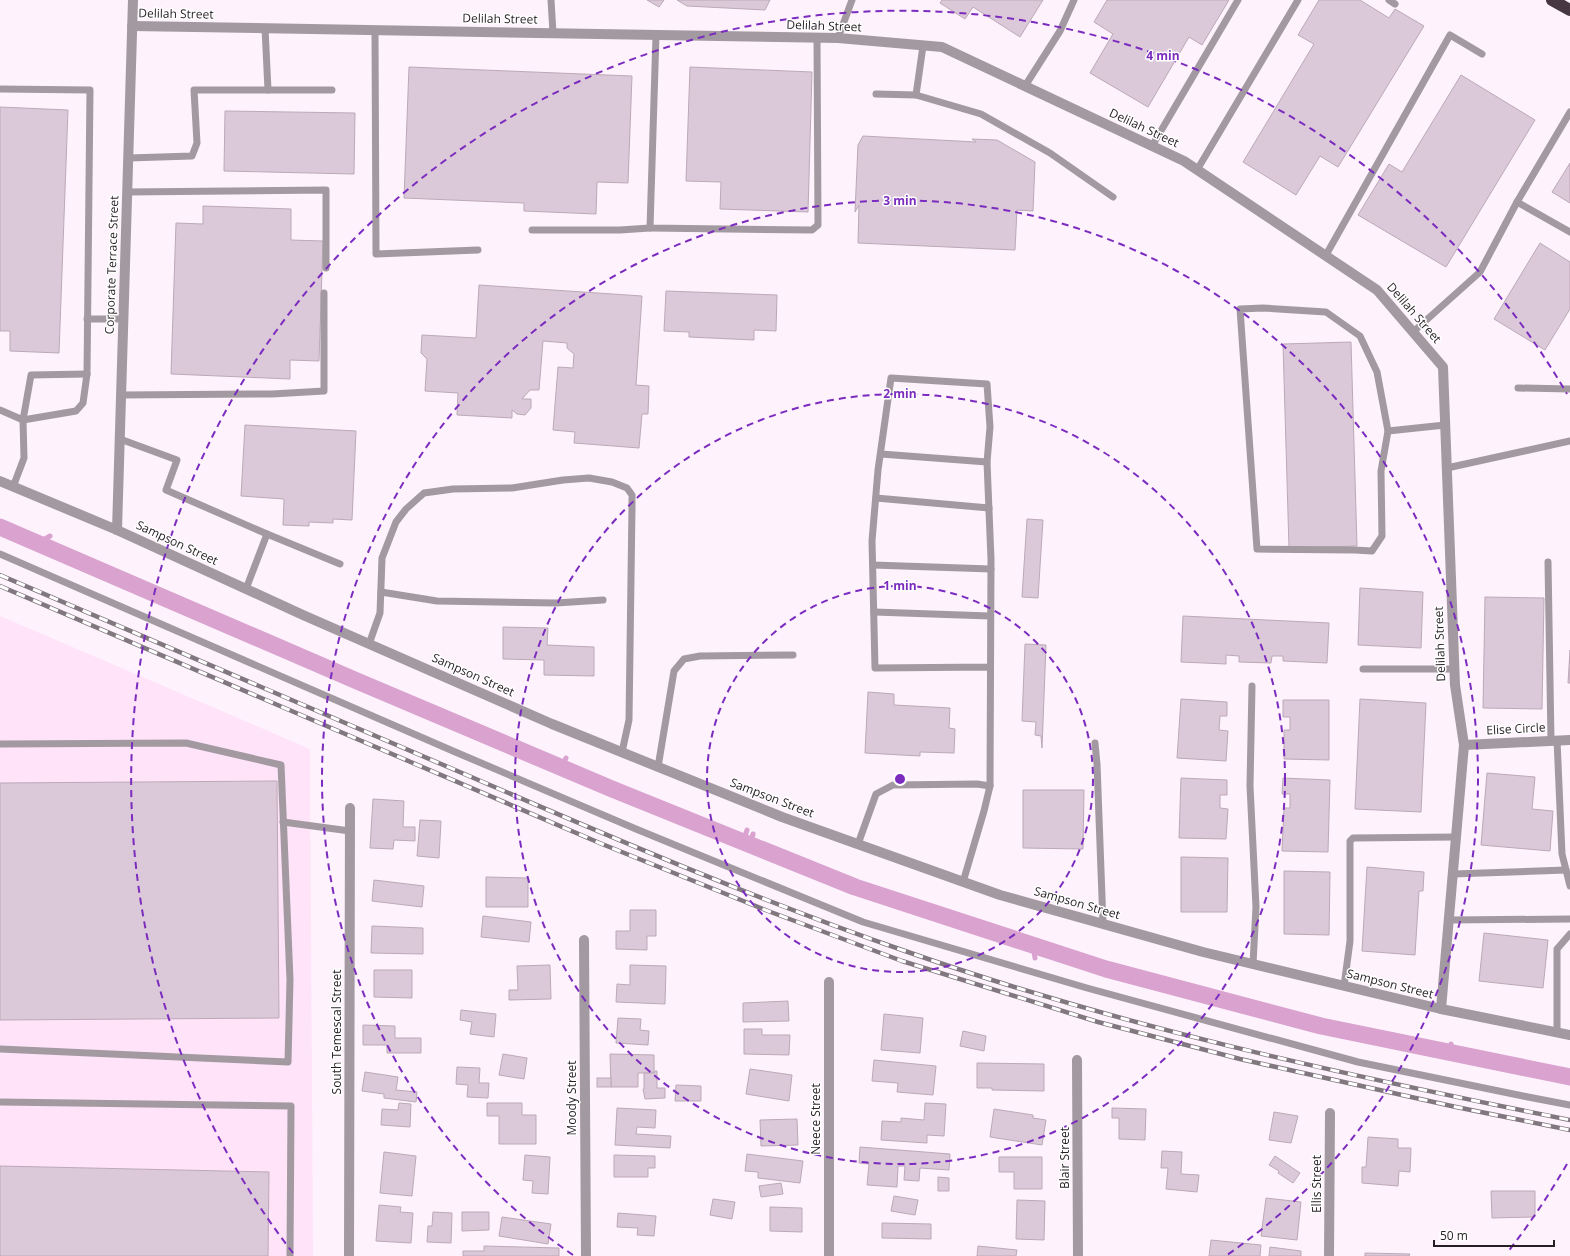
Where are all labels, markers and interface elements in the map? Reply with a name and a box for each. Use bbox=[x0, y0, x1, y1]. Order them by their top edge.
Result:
street label: Delilah Street bbox=[138, 4, 214, 23]
street label: Delilah Street bbox=[462, 9, 538, 28]
street label: Delilah Street bbox=[786, 16, 862, 35]
text: 4 min bbox=[1146, 47, 1180, 64]
street label: Delilah Street bbox=[1107, 104, 1182, 151]
text: 3 min bbox=[883, 192, 917, 209]
street label: Corporate Terrace Street bbox=[101, 195, 122, 335]
street label: Delilah Street bbox=[1383, 279, 1445, 347]
text: 2 min bbox=[883, 385, 917, 402]
street label: Sampson Street bbox=[133, 516, 221, 569]
text: 1 min bbox=[883, 577, 917, 594]
street label: Delilah Street bbox=[1430, 606, 1449, 682]
street label: Sampson Street bbox=[429, 649, 517, 700]
street label: Elise Circle bbox=[1486, 718, 1546, 739]
centre of rings bbox=[893, 772, 907, 786]
street label: Sampson Street bbox=[728, 774, 817, 821]
street label: Sampson Street bbox=[1032, 882, 1122, 923]
street label: Sampson Street bbox=[1345, 965, 1435, 1002]
street label: South Temescal Street bbox=[328, 970, 345, 1094]
street label: Moody Street bbox=[563, 1060, 580, 1136]
street label: Neece Street bbox=[807, 1083, 824, 1155]
street label: Blair Street bbox=[1056, 1127, 1073, 1189]
street label: Ellis Street bbox=[1308, 1155, 1325, 1213]
scale bar bbox=[1434, 1222, 1554, 1248]
text: 50 m bbox=[1440, 1227, 1468, 1244]

